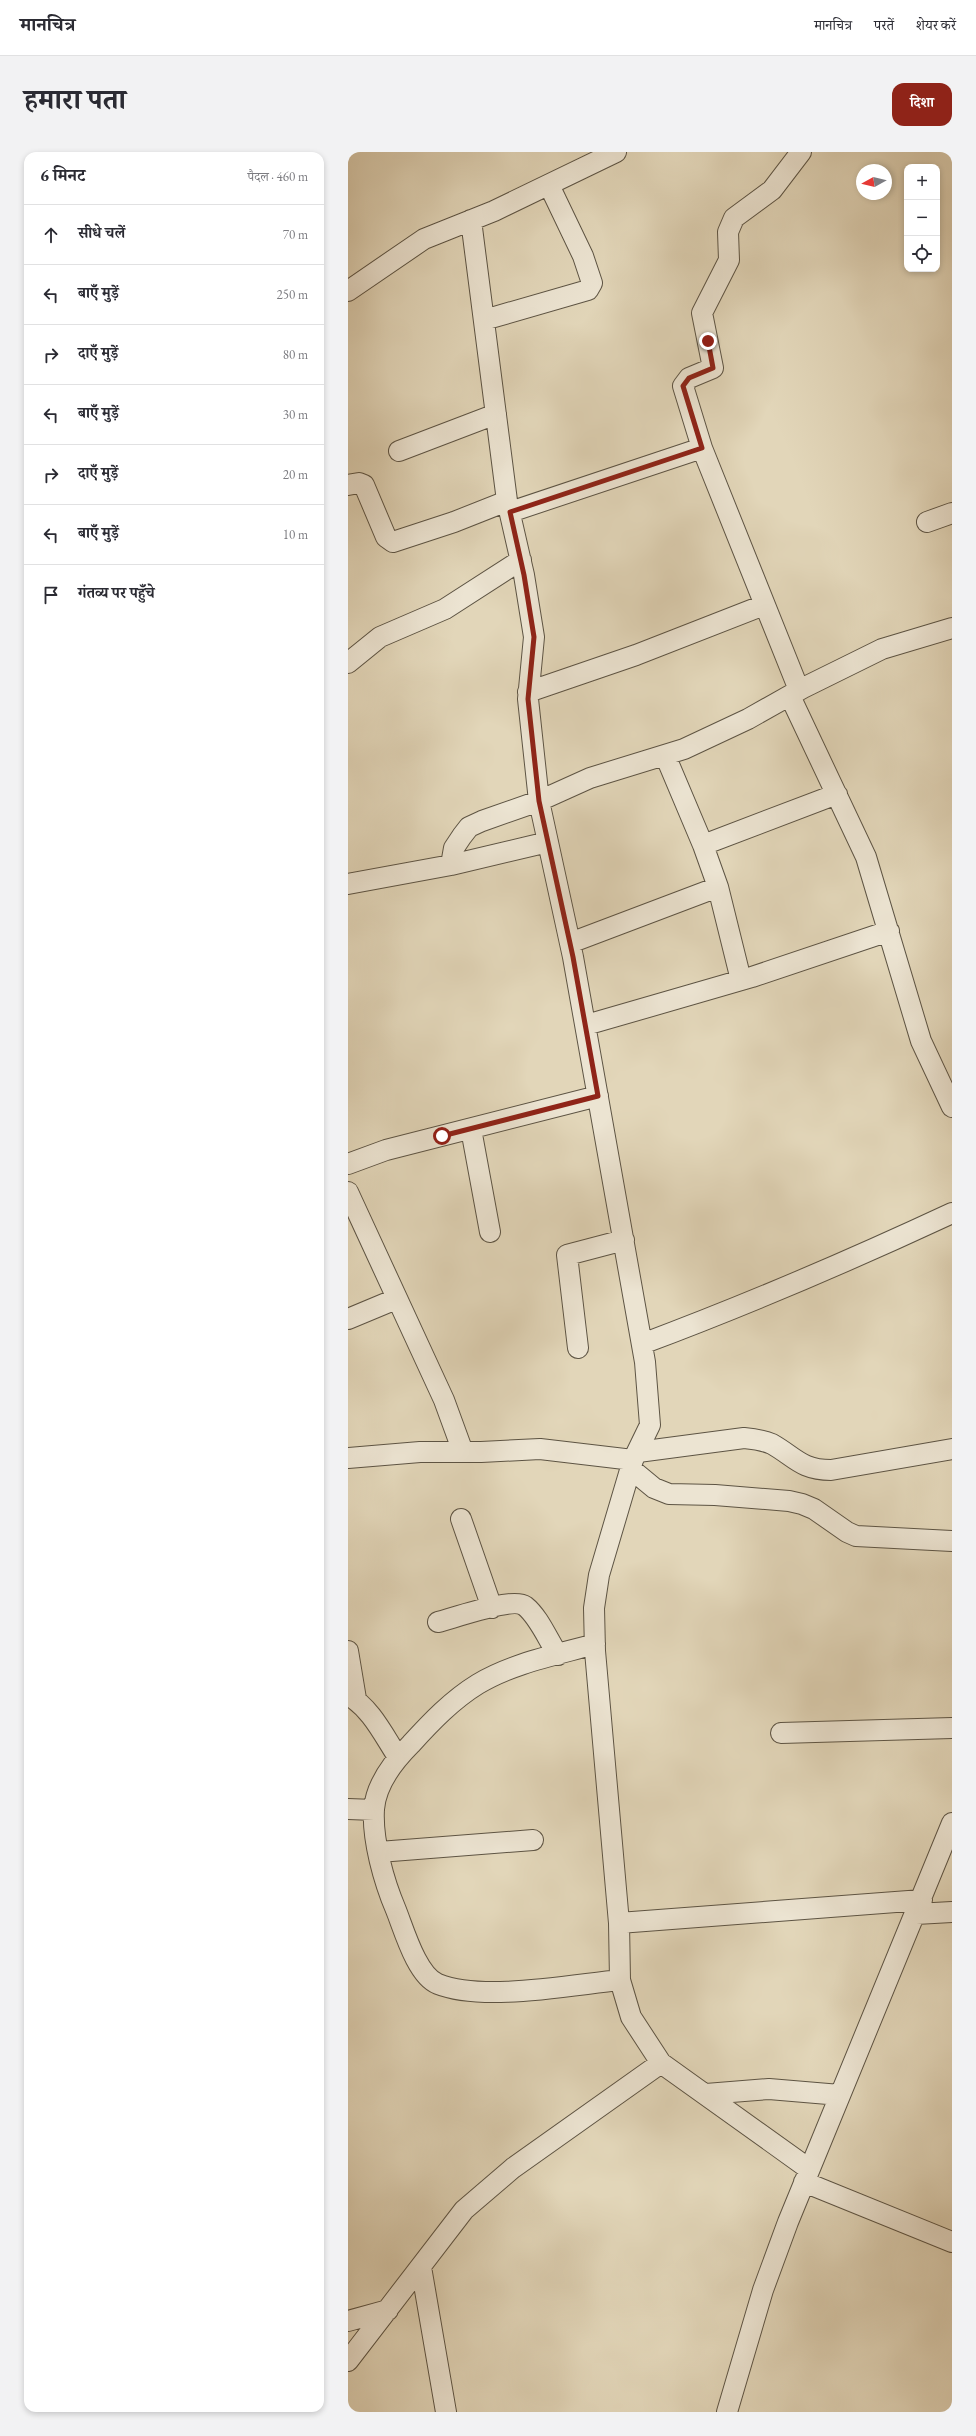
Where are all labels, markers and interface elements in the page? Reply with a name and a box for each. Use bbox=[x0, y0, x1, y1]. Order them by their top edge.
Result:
text: मानचित्र bbox=[20, 12, 75, 37]
text: मानचित्र bbox=[814, 16, 852, 34]
text: परतें bbox=[874, 16, 894, 34]
text: शेयर करें bbox=[916, 16, 956, 34]
text: हमारा पता bbox=[24, 81, 126, 117]
button: दिशा bbox=[892, 83, 952, 126]
text: 6 मिनट bbox=[40, 164, 85, 186]
north arrow bbox=[856, 164, 892, 200]
map controls bbox=[904, 164, 940, 272]
button: + bbox=[904, 164, 940, 200]
text: पैदल · 460 m bbox=[248, 168, 308, 185]
button: − bbox=[904, 200, 940, 236]
text: सीधे चलें bbox=[78, 223, 125, 242]
icon: ahead bbox=[40, 224, 62, 246]
text: 70 m bbox=[283, 226, 308, 243]
button: locate bbox=[904, 236, 940, 272]
text: बाएँ मुड़ें bbox=[78, 283, 119, 302]
icon: left bbox=[40, 284, 62, 306]
text: 250 m bbox=[277, 286, 308, 303]
route end bbox=[699, 332, 717, 350]
text: दाएँ मुड़ें bbox=[78, 343, 118, 362]
icon: right bbox=[40, 344, 62, 366]
text: 80 m bbox=[283, 346, 308, 363]
text: बाएँ मुड़ें bbox=[78, 403, 119, 422]
icon: left bbox=[40, 404, 62, 426]
text: 30 m bbox=[283, 406, 308, 423]
text: दाएँ मुड़ें bbox=[78, 463, 118, 482]
icon: right bbox=[40, 464, 62, 486]
text: 20 m bbox=[283, 466, 308, 483]
text: बाएँ मुड़ें bbox=[78, 523, 119, 542]
icon: left bbox=[40, 524, 62, 546]
text: 10 m bbox=[283, 526, 308, 543]
text: गंतव्य पर पहुँचे bbox=[78, 583, 155, 602]
icon: arrive bbox=[40, 584, 62, 606]
route start bbox=[433, 1127, 451, 1145]

